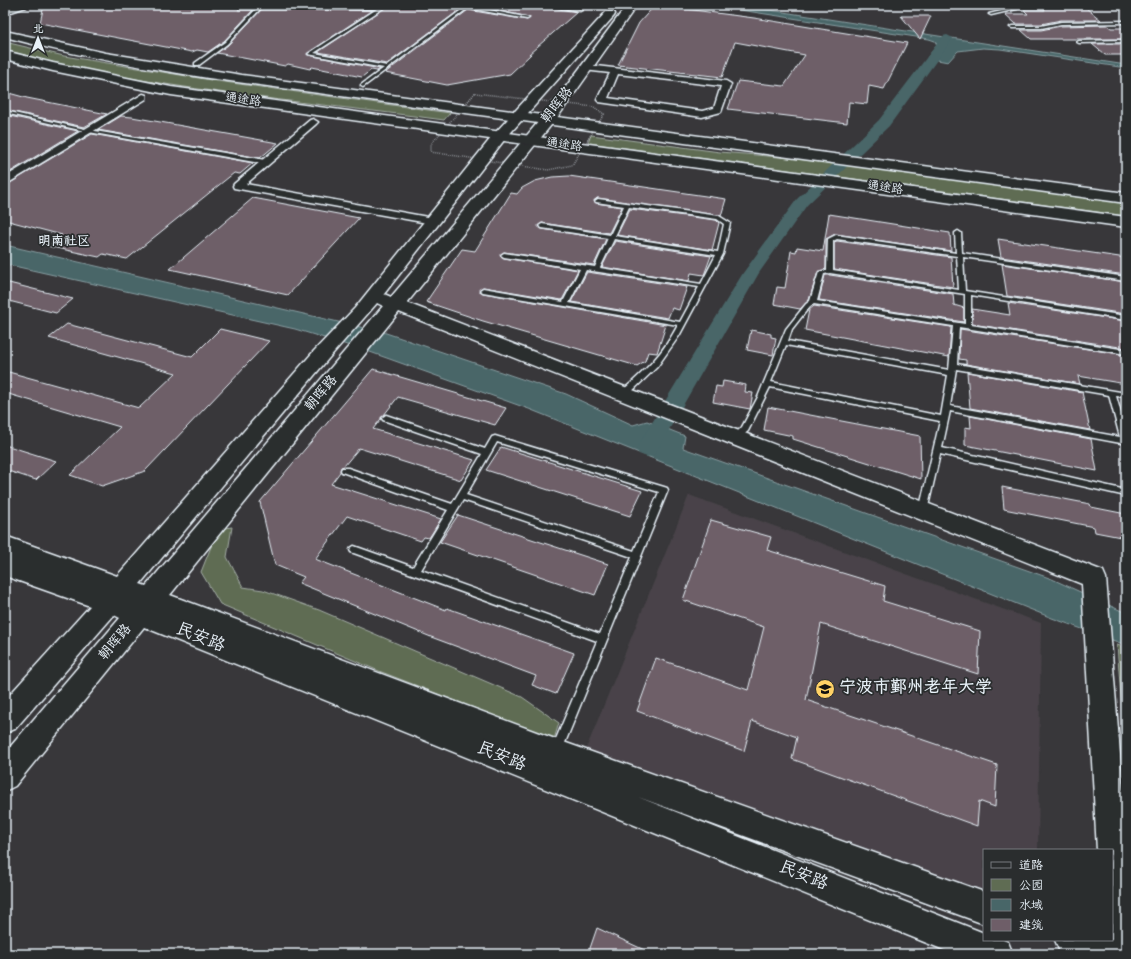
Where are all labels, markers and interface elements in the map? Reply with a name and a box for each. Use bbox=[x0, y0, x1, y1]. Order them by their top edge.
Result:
north arrow bbox=[18, 18, 58, 58]
text: 北 bbox=[33, 24, 44, 36]
street label: 朝晖路 bbox=[538, 84, 578, 128]
street label: 通途路 bbox=[224, 91, 262, 110]
street label: 通途路 bbox=[545, 136, 583, 155]
street label: 通途路 bbox=[866, 179, 904, 198]
district label: 明南社区 bbox=[38, 234, 90, 250]
street label: 朝晖路 bbox=[301, 372, 342, 416]
street label: 民安路 bbox=[173, 618, 228, 658]
street label: 朝晖路 bbox=[95, 621, 136, 665]
place label: 宁波市鄞州老年大学 bbox=[839, 677, 992, 699]
school or university icon: 宁波市鄞州老年大学 bbox=[814, 678, 836, 700]
street label: 民安路 bbox=[474, 737, 529, 777]
legend bbox=[983, 849, 1113, 941]
street label: 民安路 bbox=[776, 856, 831, 896]
text: 道路 bbox=[1019, 859, 1043, 874]
text: 公园 bbox=[1019, 879, 1043, 894]
text: 水域 bbox=[1019, 899, 1043, 914]
text: 建筑 bbox=[1019, 919, 1043, 934]

